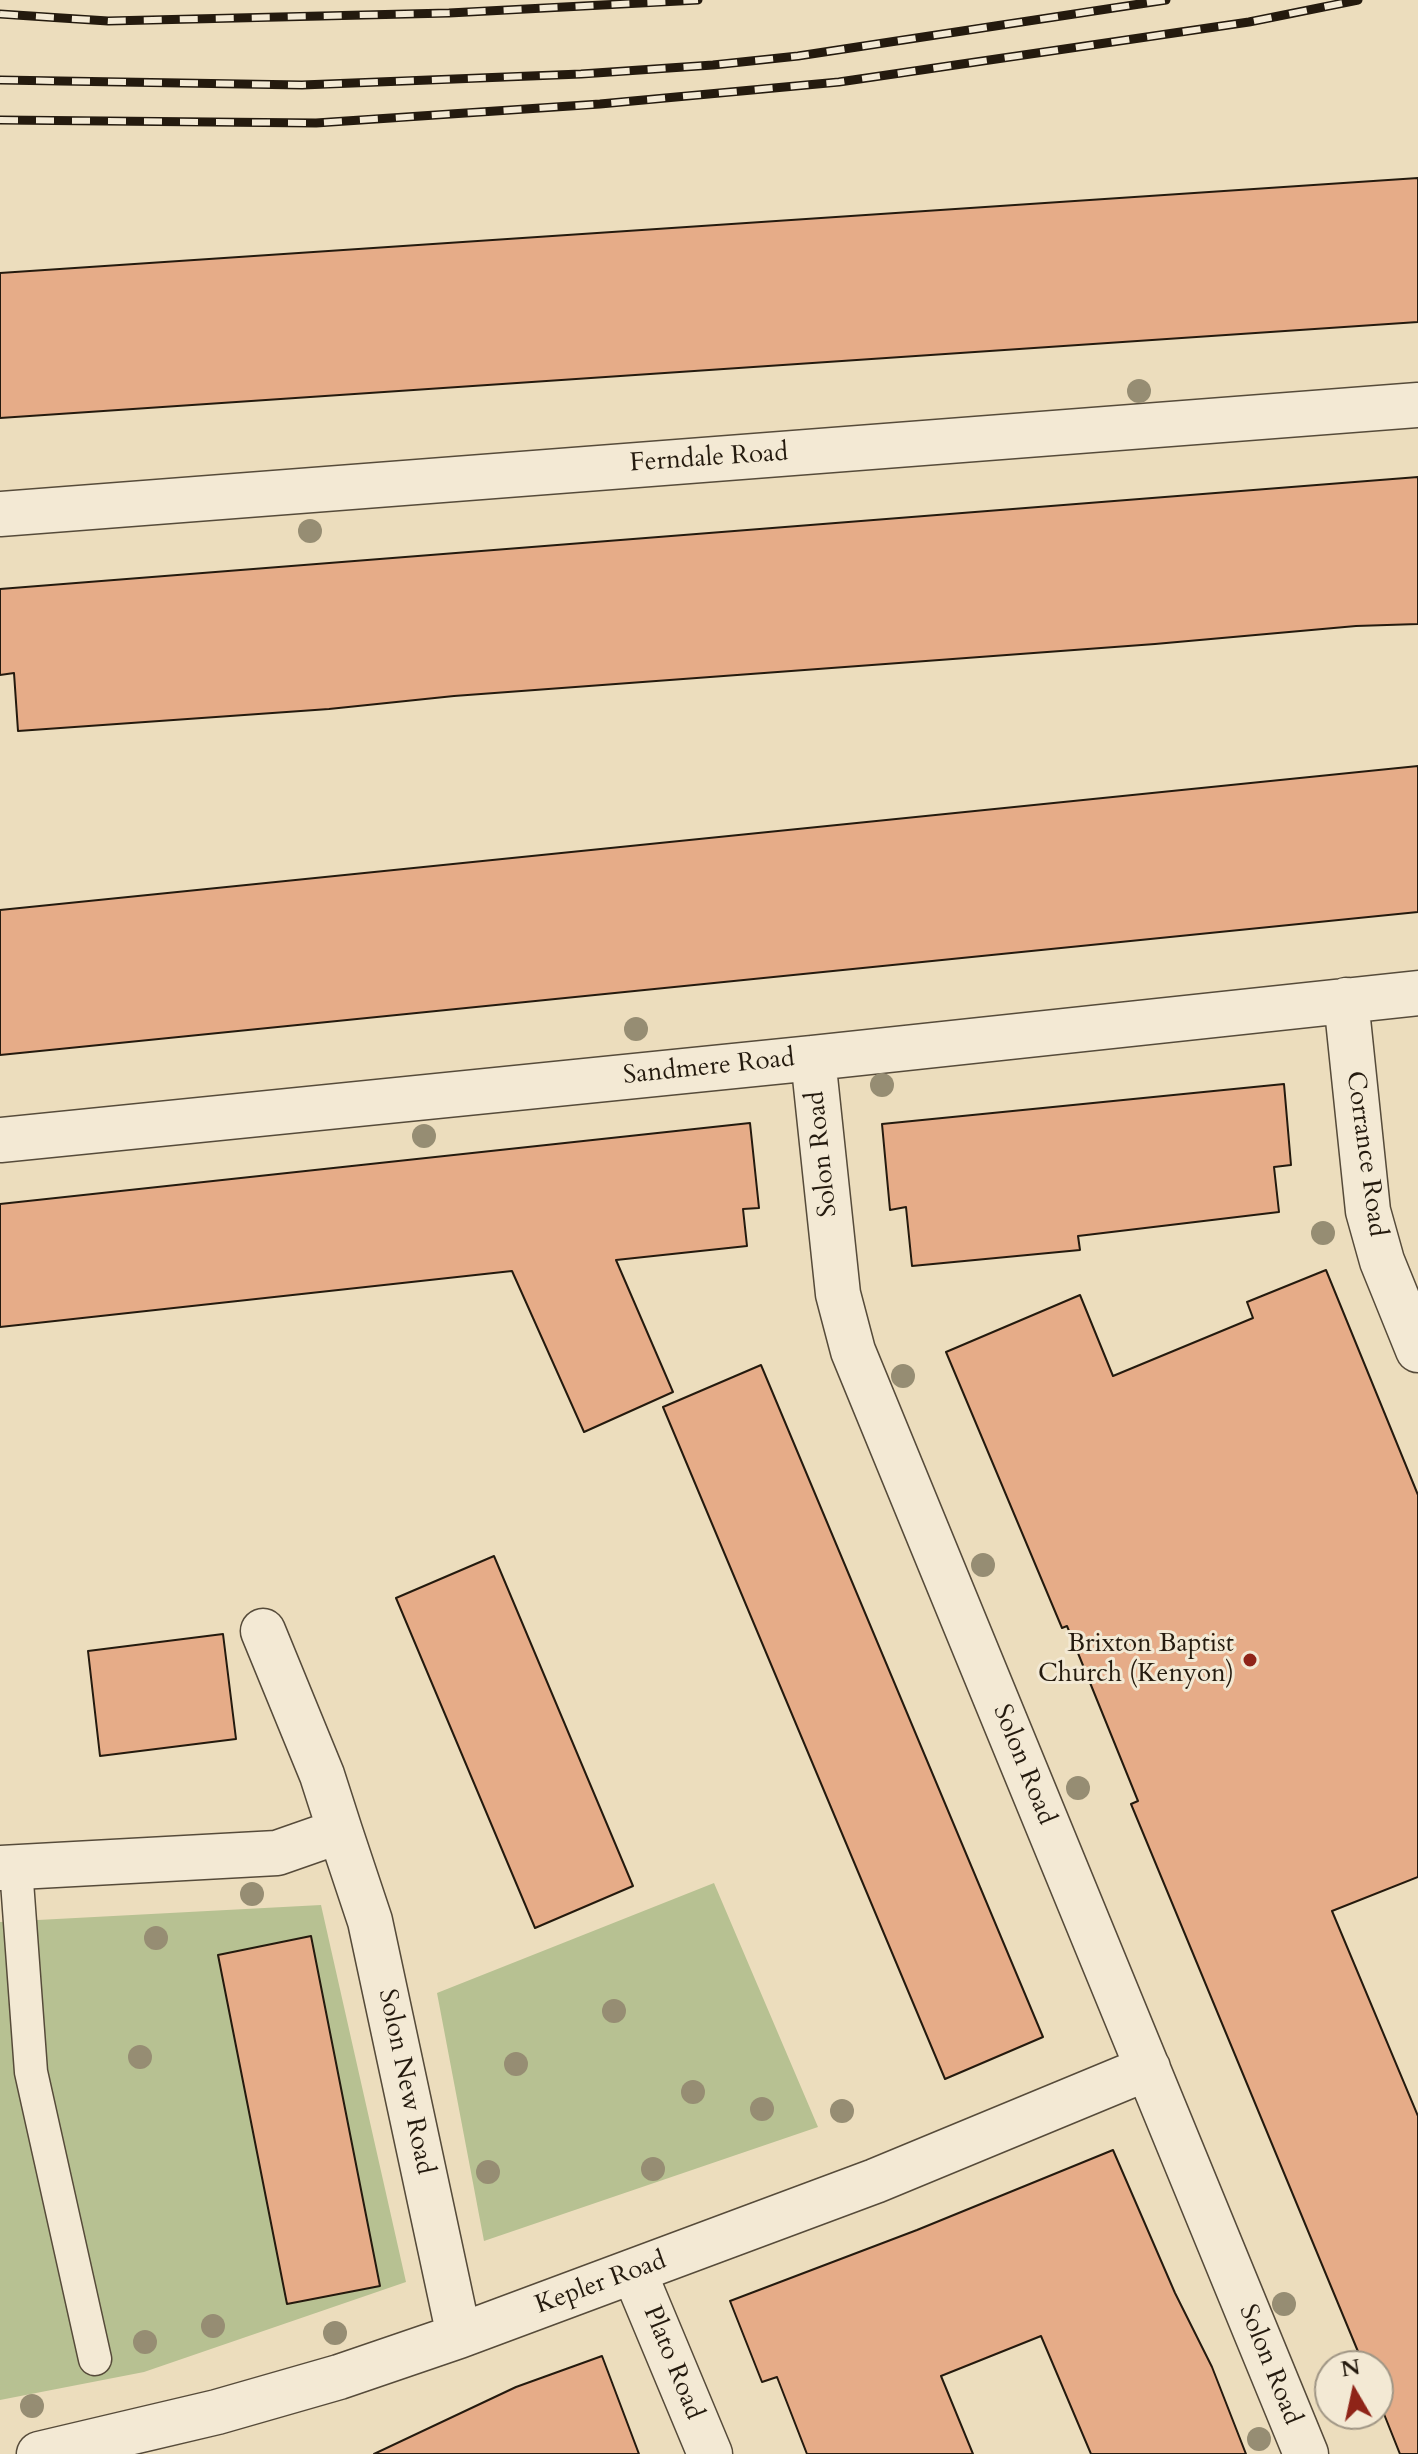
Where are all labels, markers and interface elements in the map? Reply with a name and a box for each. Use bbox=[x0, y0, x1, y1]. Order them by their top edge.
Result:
street label: Ferndale Road bbox=[629, 438, 789, 480]
street label: Sandmere Road bbox=[622, 1043, 796, 1093]
street label: Corrance Road bbox=[1338, 1069, 1392, 1239]
street label: Solon Road bbox=[801, 1089, 845, 1219]
place label: Brixton Baptist Church (Kenyon) bbox=[1038, 1629, 1234, 1690]
marker: Brixton Baptist Church (Kenyon) bbox=[1241, 1651, 1259, 1669]
street label: Solon Road bbox=[985, 1700, 1061, 1830]
street label: Solon New Road bbox=[370, 1987, 440, 2177]
street label: Kepler Road bbox=[531, 2246, 671, 2322]
street label: Solon Road bbox=[1231, 2300, 1307, 2430]
street label: Plato Road bbox=[635, 2302, 709, 2424]
north arrow bbox=[1314, 2350, 1394, 2430]
text: N bbox=[1339, 2352, 1362, 2385]

